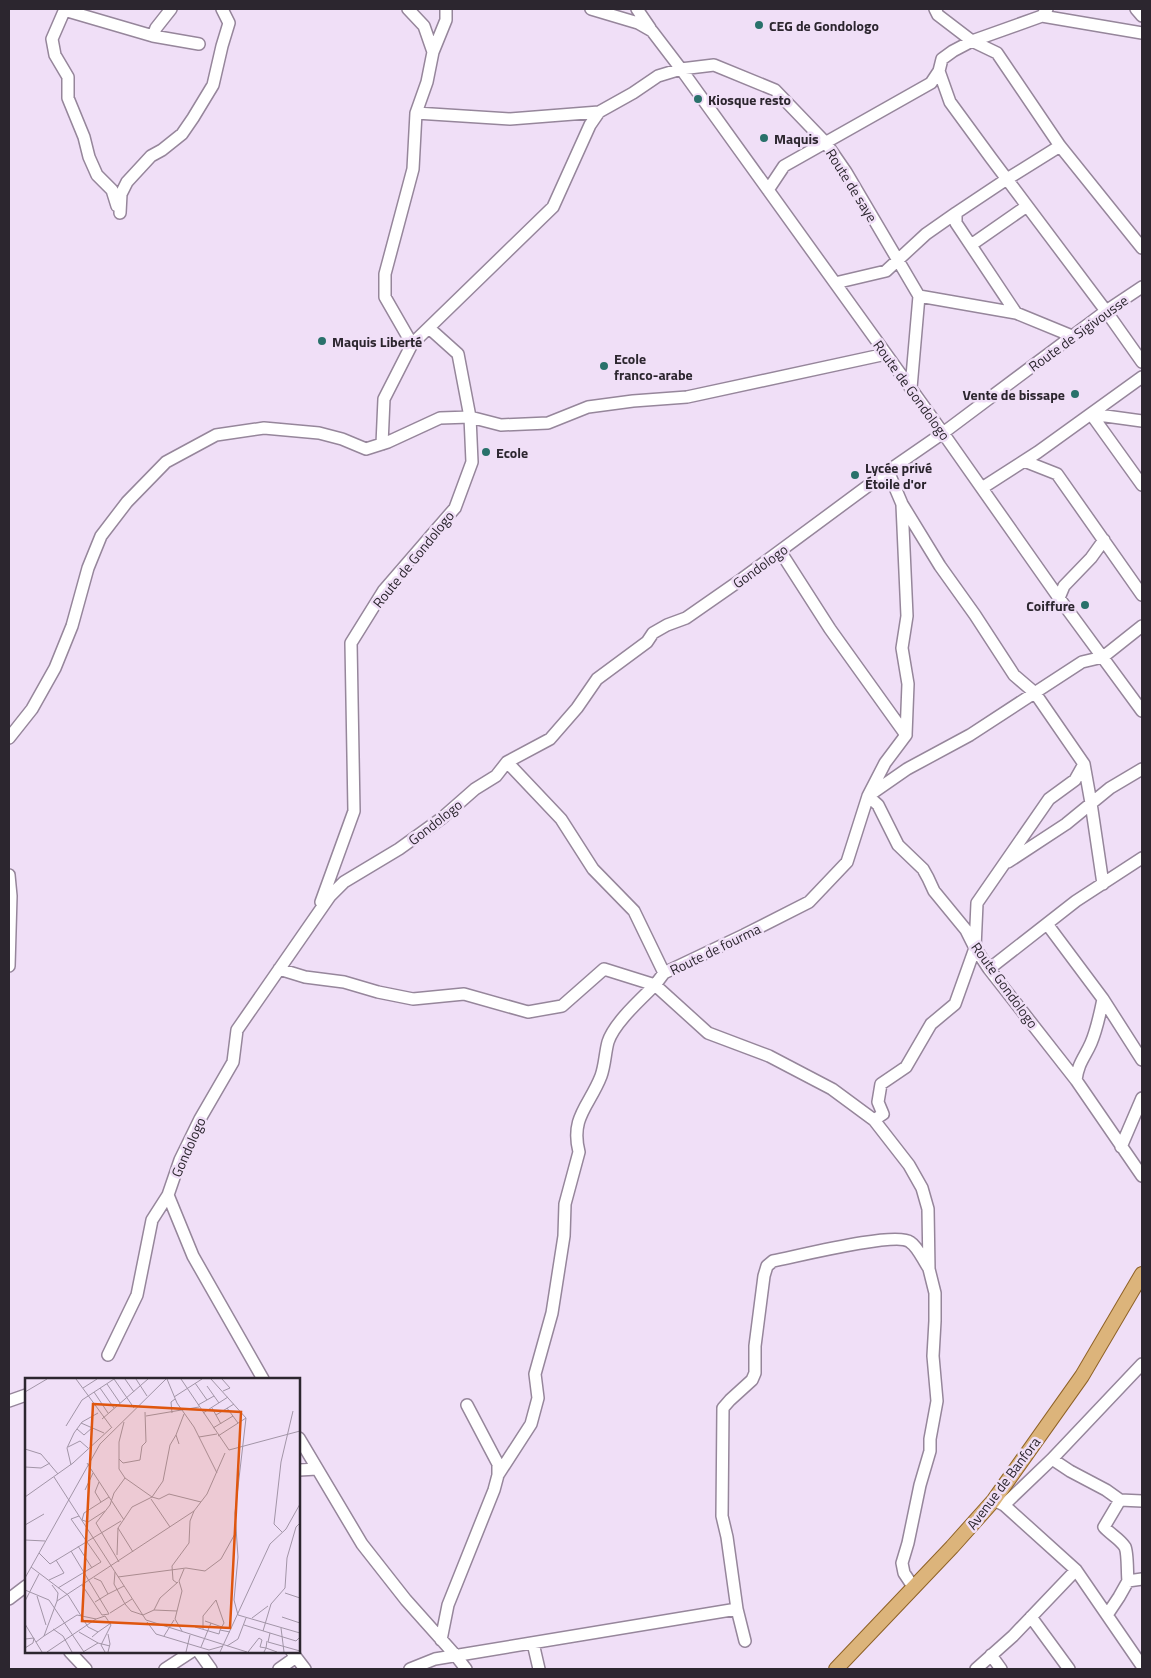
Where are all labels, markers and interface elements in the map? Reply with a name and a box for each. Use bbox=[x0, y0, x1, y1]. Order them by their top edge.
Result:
place label: CEG de Gondologo bbox=[769, 15, 879, 36]
marker: CEG de Gondologo bbox=[753, 19, 765, 31]
place label: Kiosque resto bbox=[708, 89, 791, 110]
marker: Kiosque resto bbox=[692, 93, 704, 105]
place label: Maquis bbox=[774, 128, 819, 149]
marker: Maquis bbox=[758, 132, 770, 144]
street label: Route de saye bbox=[821, 144, 883, 226]
street label: Route de Sigivousse bbox=[1024, 290, 1132, 376]
place label: Maquis Liberté bbox=[332, 331, 422, 352]
marker: Maquis Liberté bbox=[316, 335, 328, 347]
street label: Route de Gondologo bbox=[868, 335, 956, 445]
place label: Ecole franco-arabe bbox=[614, 348, 693, 385]
marker: Ecole franco-arabe bbox=[598, 360, 610, 372]
place label: Vente de bissape bbox=[963, 384, 1065, 405]
marker: Vente de bissape bbox=[1069, 388, 1081, 400]
place label: Ecole bbox=[496, 442, 528, 463]
marker: Ecole bbox=[480, 446, 492, 458]
place label: Lycée privé Étoile d'or bbox=[865, 457, 932, 494]
marker: Lycée privé Étoile d'or bbox=[849, 469, 861, 481]
street label: Route de Gondologo bbox=[367, 506, 459, 612]
street label: Gondologo bbox=[728, 539, 792, 593]
place label: Coiffure bbox=[1026, 595, 1075, 616]
marker: Coiffure bbox=[1079, 599, 1091, 611]
street label: Gondologo bbox=[403, 794, 467, 850]
street label: Route de fourma bbox=[666, 918, 764, 980]
street label: Route Gondologo bbox=[967, 938, 1043, 1032]
street label: Gondologo bbox=[165, 1114, 211, 1180]
inset map bbox=[25, 1378, 300, 1653]
street label: Avenue de Banfora bbox=[961, 1432, 1045, 1534]

